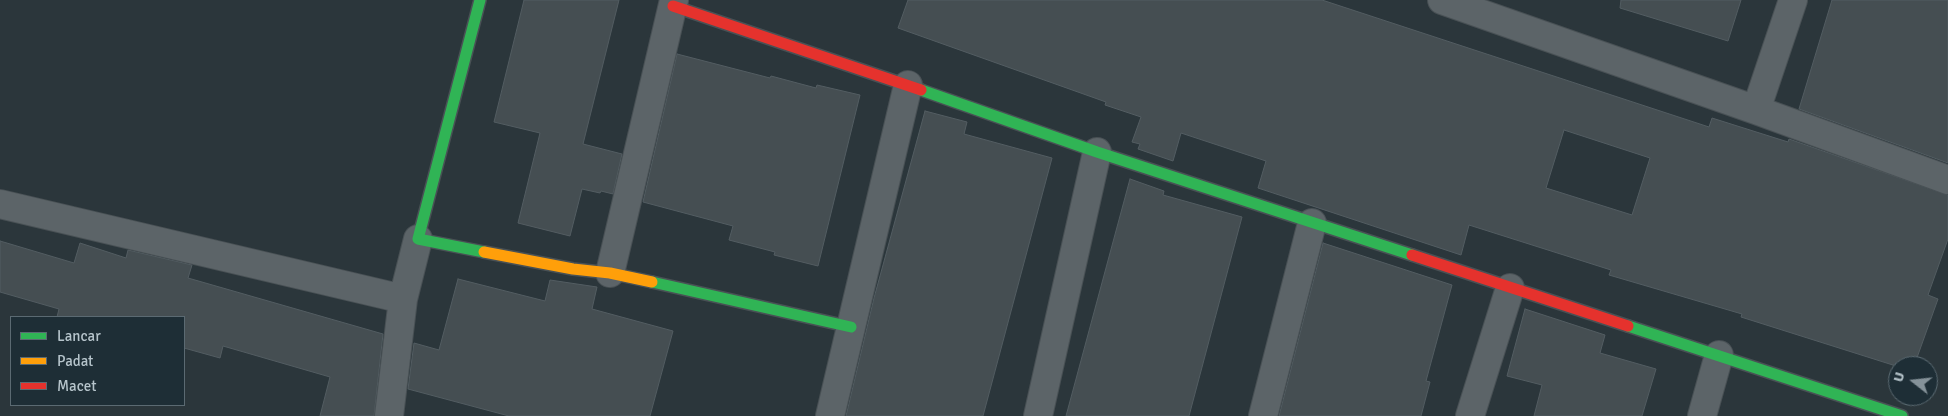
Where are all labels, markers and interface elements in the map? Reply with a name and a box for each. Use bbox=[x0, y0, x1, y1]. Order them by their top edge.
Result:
legend bbox=[10, 316, 185, 406]
text: Lancar bbox=[57, 327, 101, 345]
text: Padat bbox=[57, 352, 93, 370]
north arrow bbox=[1888, 356, 1938, 406]
text: U bbox=[1890, 370, 1909, 384]
text: Macet bbox=[57, 377, 96, 395]

